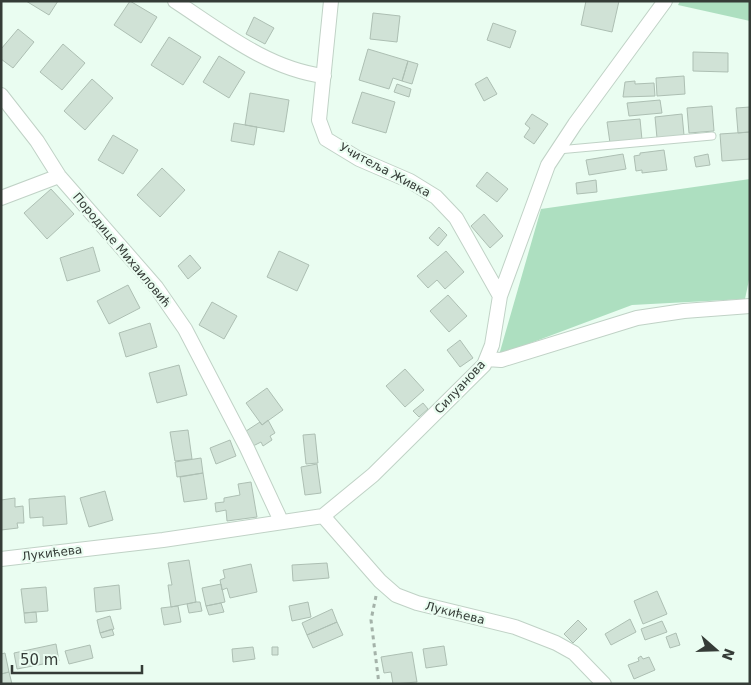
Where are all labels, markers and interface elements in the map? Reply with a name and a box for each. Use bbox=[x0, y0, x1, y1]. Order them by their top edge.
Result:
street label: Учитеља Живка bbox=[337, 140, 433, 200]
street label: Породице Михаиловић bbox=[70, 190, 174, 310]
street label: Силуанова bbox=[432, 357, 488, 417]
street label: Лукићева bbox=[21, 542, 83, 564]
street label: Лукићева bbox=[424, 599, 486, 627]
north arrow bbox=[691, 625, 741, 675]
scale bar bbox=[12, 642, 142, 674]
text: N bbox=[719, 646, 738, 663]
text: 50 m bbox=[20, 651, 58, 669]

